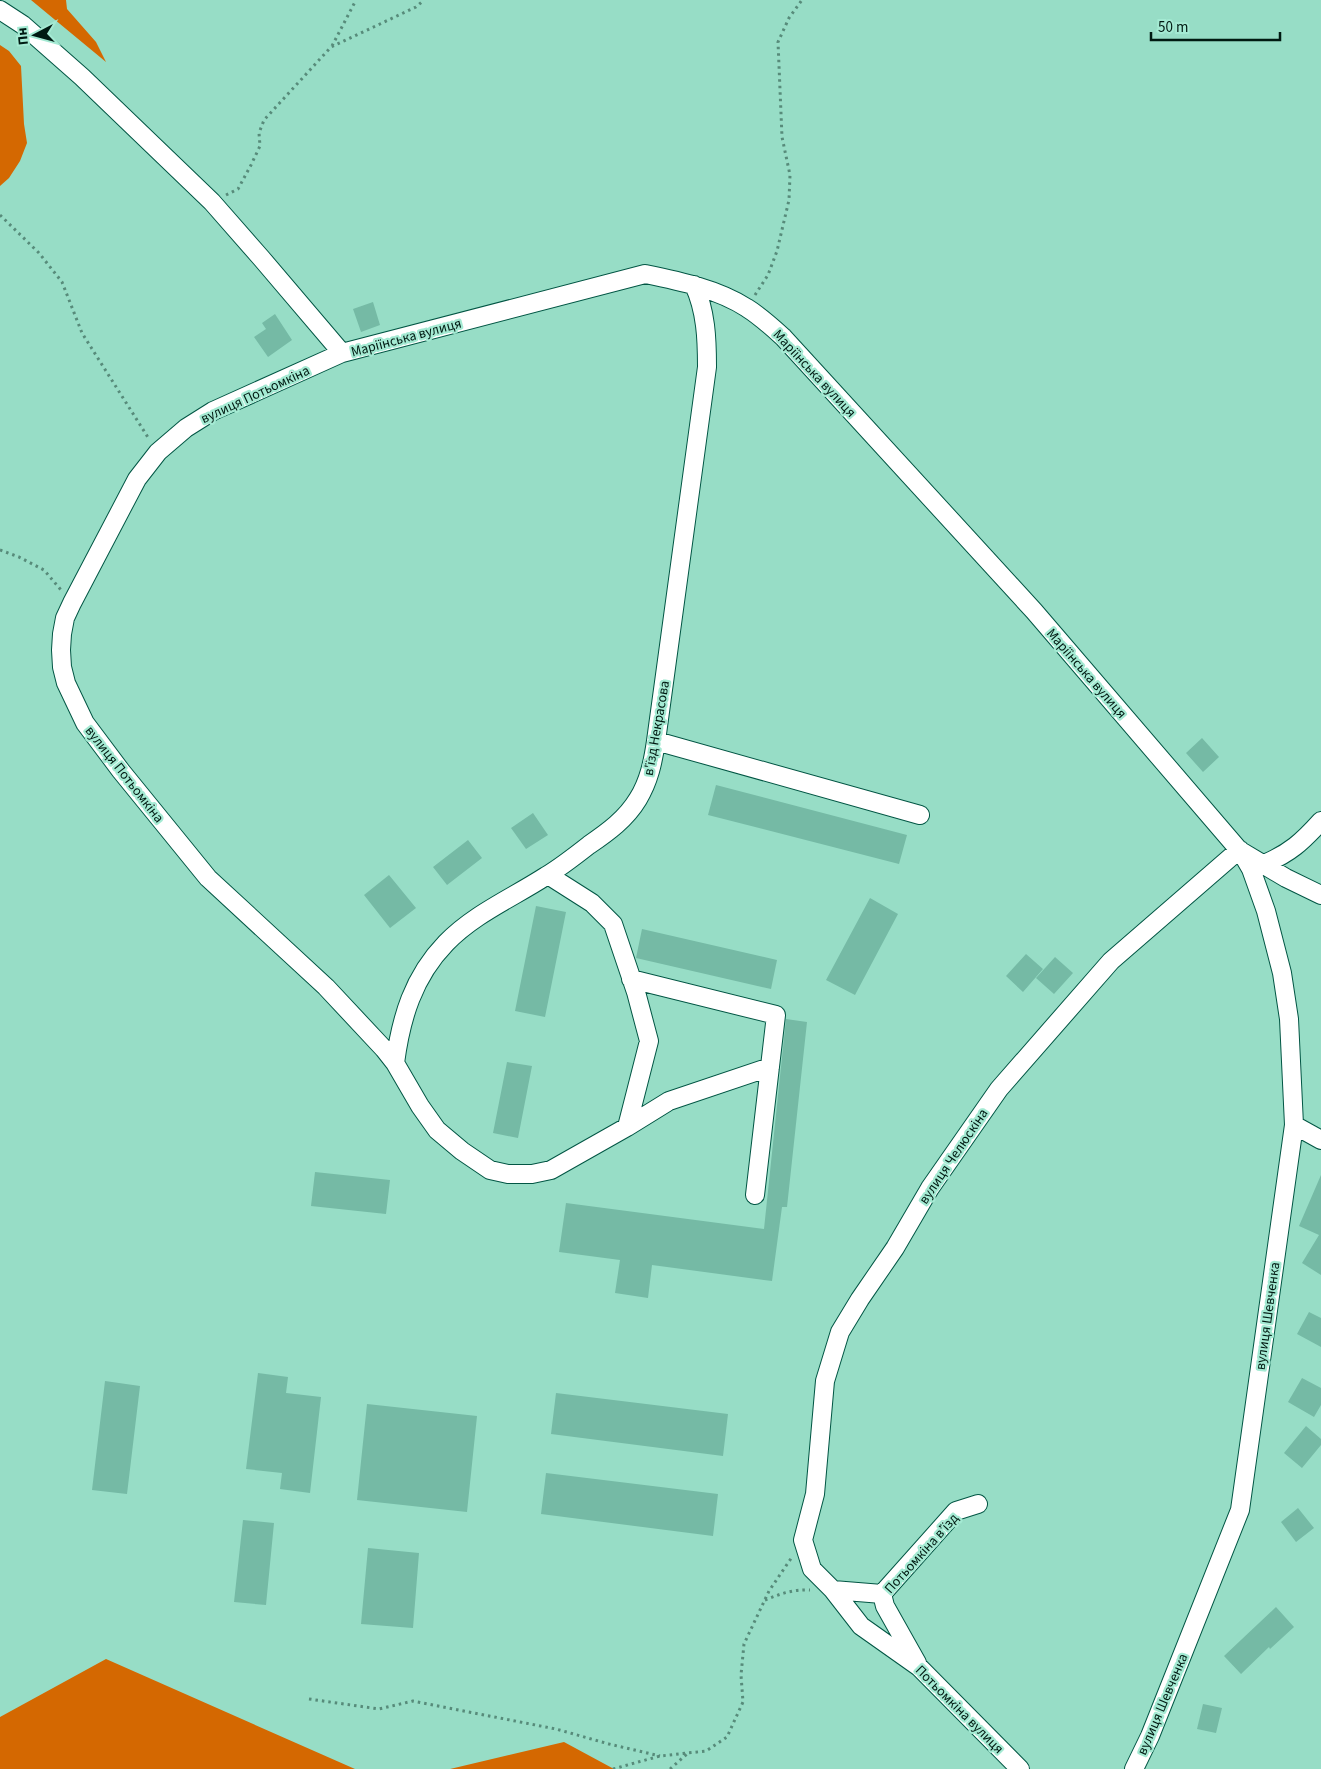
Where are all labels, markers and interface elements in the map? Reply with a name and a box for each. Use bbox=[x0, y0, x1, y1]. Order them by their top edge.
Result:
north arrow bbox=[10, 10, 60, 60]
scale bar bbox=[1151, 10, 1280, 42]
text: 50 m bbox=[1158, 17, 1188, 38]
text: Пн bbox=[12, 27, 34, 46]
street label: Маріїнська вулиця bbox=[349, 314, 464, 362]
street label: Маріїнська вулиця bbox=[768, 325, 860, 422]
street label: вулиця Потьомкіна bbox=[198, 361, 313, 429]
street label: Маріїнська вулиця bbox=[1041, 624, 1131, 723]
street label: в'їзд Некрасова bbox=[639, 679, 675, 777]
street label: вулиця Потьомкіна bbox=[80, 722, 168, 827]
street label: вулиця Челюскіна bbox=[914, 1105, 993, 1208]
street label: вулиця Шевченка bbox=[1251, 1261, 1285, 1371]
street label: Потьомкіна в’їзд bbox=[880, 1509, 964, 1598]
street label: вулиця Шевченка bbox=[1132, 1650, 1193, 1758]
street label: Потьомкіна вулиця bbox=[910, 1661, 1008, 1759]

